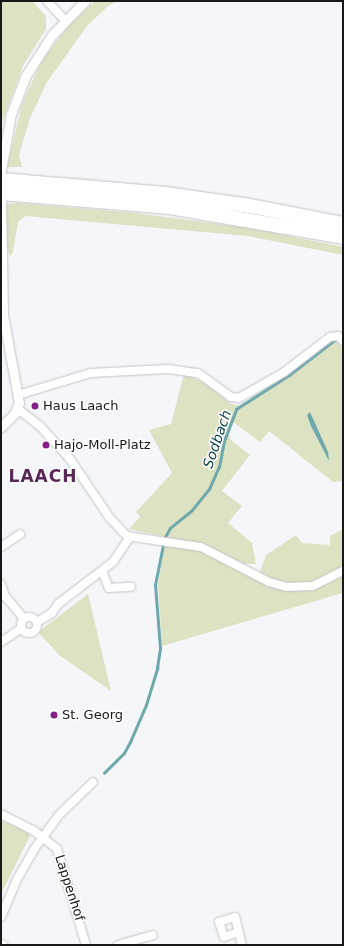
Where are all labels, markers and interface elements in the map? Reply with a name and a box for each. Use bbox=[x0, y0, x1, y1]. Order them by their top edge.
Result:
place label: Haus Laach bbox=[43, 398, 118, 414]
marker: Haus Laach bbox=[30, 401, 40, 411]
water label: Sodbach bbox=[199, 408, 235, 470]
place label: Hajo-Moll-Platz bbox=[54, 437, 151, 453]
marker: Hajo-Moll-Platz bbox=[41, 440, 51, 450]
district label: LAACH bbox=[9, 467, 77, 487]
place label: St. Georg bbox=[62, 707, 123, 723]
marker: St. Georg bbox=[49, 710, 59, 720]
street label: Lappenhof bbox=[51, 853, 87, 923]

